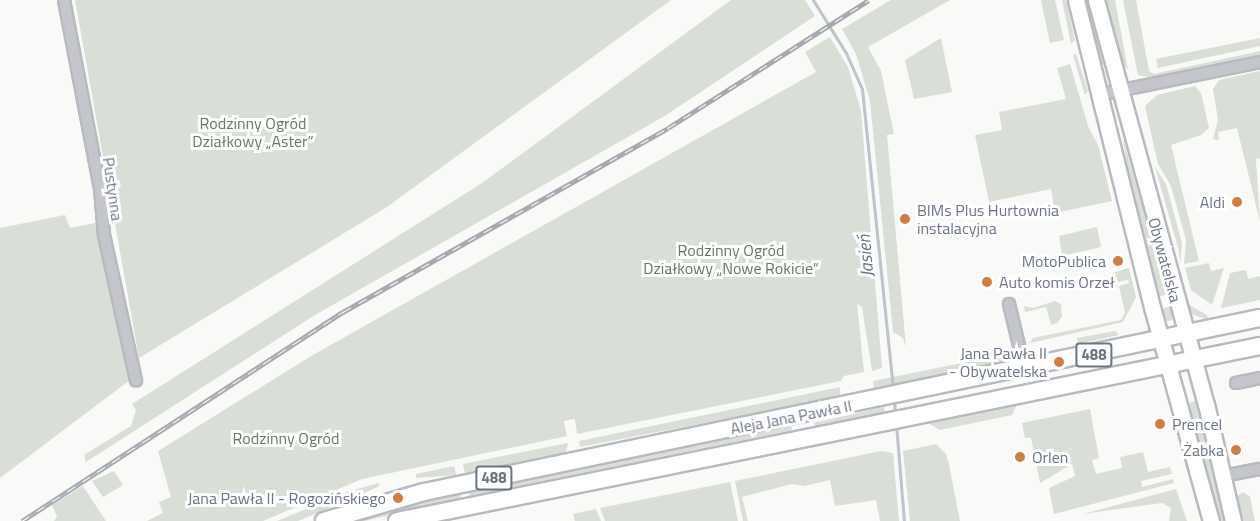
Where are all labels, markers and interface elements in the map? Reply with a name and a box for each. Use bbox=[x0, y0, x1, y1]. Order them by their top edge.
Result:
park label: Rodzinny Ogród Działkowy „Aster” bbox=[192, 113, 314, 151]
street label: Pustynna bbox=[99, 156, 127, 222]
place label: Aldi bbox=[1200, 192, 1225, 212]
marker: Aldi bbox=[1230, 195, 1244, 209]
place label: BIMs Plus Hurtownia instalacyjna bbox=[917, 200, 1059, 238]
marker: BIMs Plus Hurtownia instalacyjna bbox=[898, 212, 912, 226]
street label: Obywatelska bbox=[1144, 215, 1186, 305]
water label: Jasień bbox=[853, 234, 879, 278]
park label: Rodzinny Ogród Działkowy „Nowe Rokicie” bbox=[643, 240, 819, 278]
place label: MotoPublica bbox=[1022, 251, 1106, 271]
marker: MotoPublica bbox=[1111, 254, 1125, 268]
place label: Auto komis Orzeł bbox=[999, 272, 1115, 292]
marker: Auto komis Orzeł bbox=[980, 275, 994, 289]
place label: Jana Pawła II - Obywatelska bbox=[949, 343, 1047, 381]
road number: 488 bbox=[1074, 343, 1114, 367]
marker: Jana Pawła II - Obywatelska bbox=[1052, 355, 1066, 369]
street label: Aleja Jana Pawła II bbox=[729, 396, 853, 438]
place label: Prencel bbox=[1172, 414, 1222, 434]
marker: Prencel bbox=[1153, 417, 1167, 431]
park label: Rodzinny Ogród bbox=[233, 428, 339, 448]
place label: Żabka bbox=[1183, 440, 1224, 460]
marker: Żabka bbox=[1229, 443, 1243, 457]
place label: Orlen bbox=[1032, 447, 1068, 467]
marker: Orlen bbox=[1013, 450, 1027, 464]
road number: 488 bbox=[474, 466, 514, 490]
place label: Jana Pawła II - Rogozińskiego bbox=[188, 488, 386, 508]
marker: Jana Pawła II - Rogozińskiego bbox=[391, 491, 405, 505]

